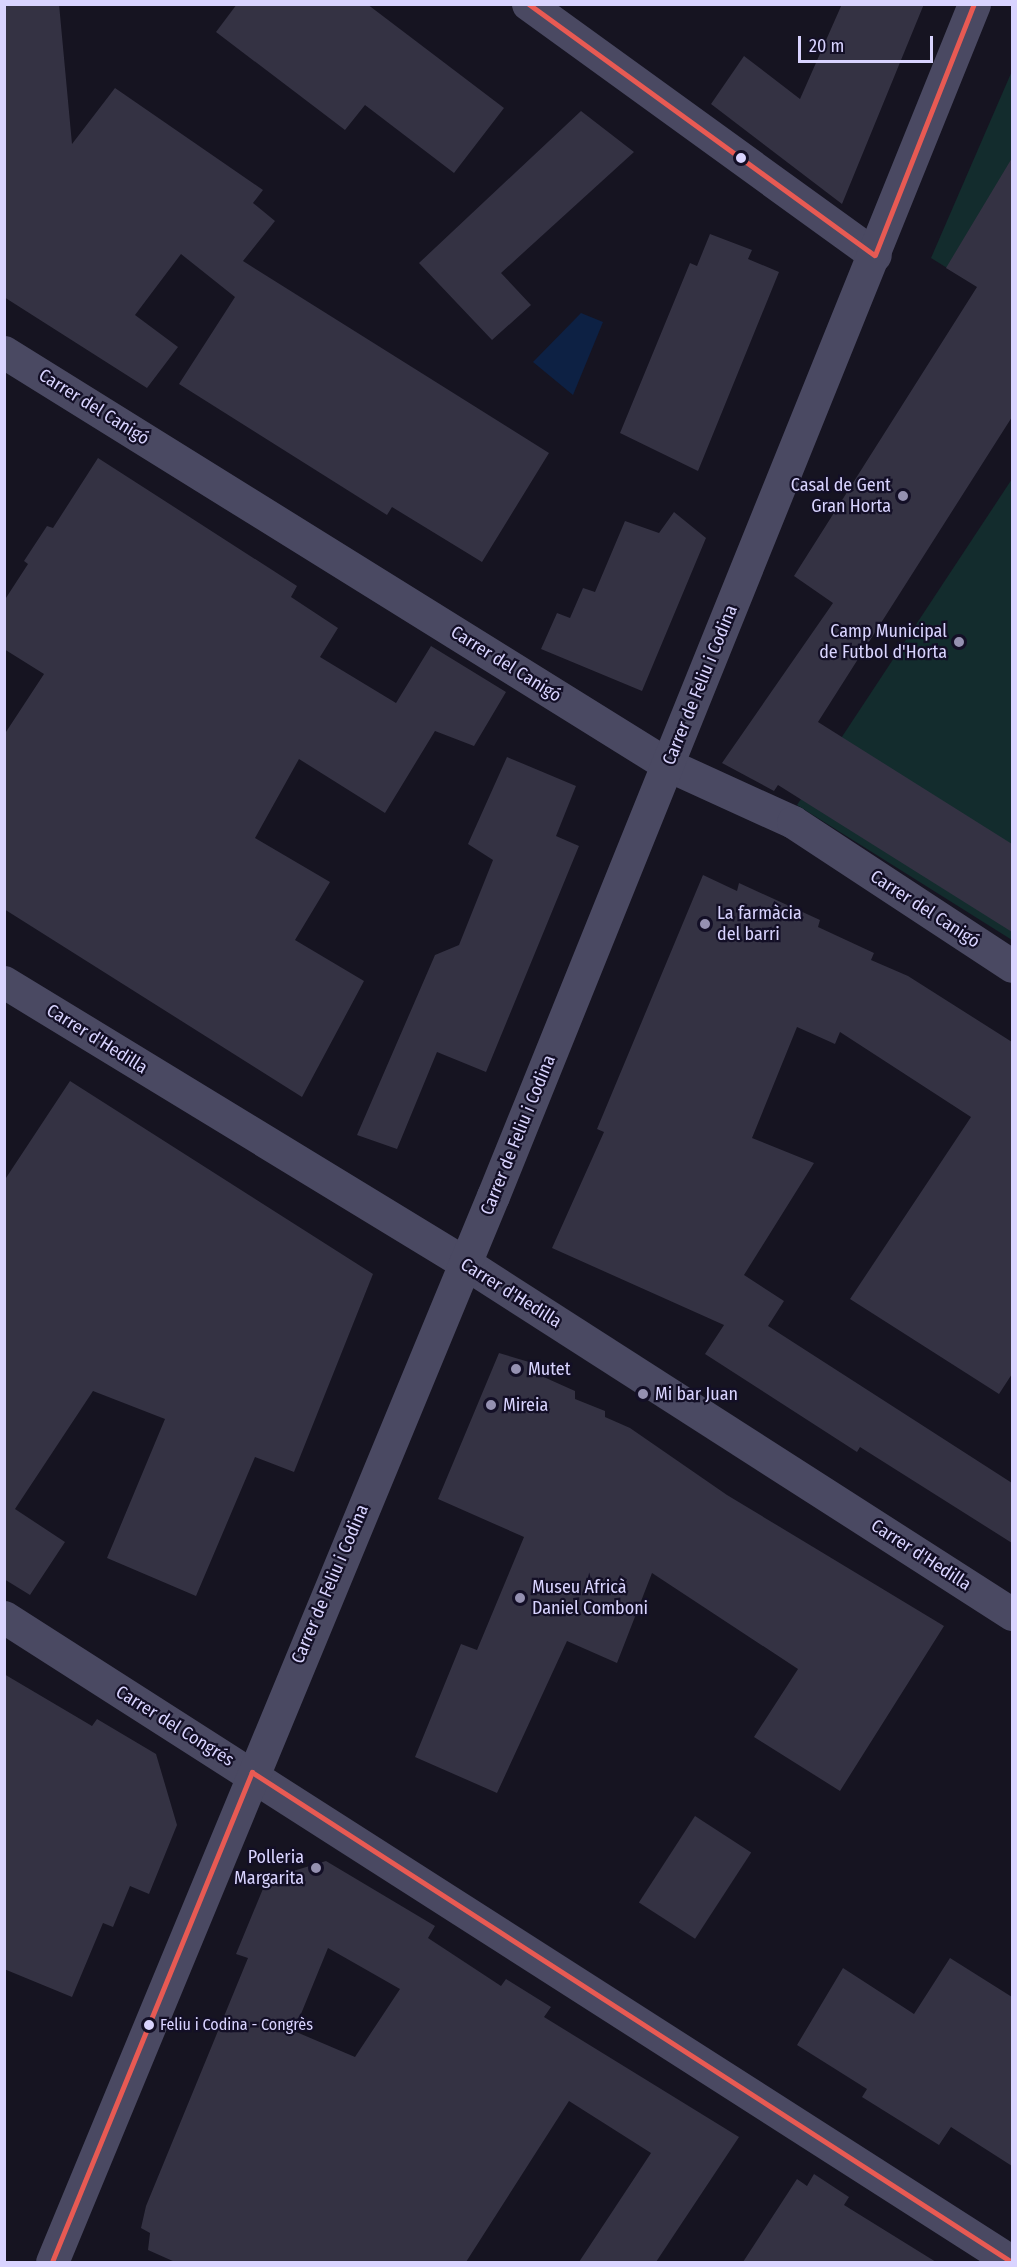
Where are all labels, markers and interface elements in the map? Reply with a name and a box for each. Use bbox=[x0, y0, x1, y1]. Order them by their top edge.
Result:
scale bar bbox=[801, 24, 936, 62]
text: 20 m bbox=[809, 35, 844, 57]
unlabelled marker bbox=[735, 152, 747, 164]
street label: Carrer del Canigó bbox=[35, 364, 153, 450]
place label: Casal de Gent Gran Horta bbox=[791, 475, 891, 518]
marker: Casal de Gent Gran Horta bbox=[896, 489, 910, 503]
street label: Carrer de Feliu i Codina bbox=[658, 602, 742, 768]
street label: Carrer del Canigó bbox=[447, 621, 565, 707]
place label: Camp Municipal de Futbol d'Horta bbox=[819, 621, 947, 664]
marker: Camp Municipal de Futbol d'Horta bbox=[952, 635, 966, 649]
street label: Carrer del Canigó bbox=[866, 866, 984, 952]
place label: La farmàcia del barri bbox=[717, 903, 802, 946]
marker: La farmàcia del barri bbox=[698, 917, 712, 931]
street label: Carrer d'Hedilla bbox=[43, 999, 151, 1079]
street label: Carrer de Feliu i Codina bbox=[476, 1052, 560, 1218]
street label: Carrer d'Hedilla bbox=[457, 1253, 565, 1333]
place label: Mutet bbox=[528, 1358, 571, 1380]
marker: Mutet bbox=[509, 1362, 523, 1376]
place label: Mi bar Juan bbox=[655, 1383, 738, 1405]
marker: Mi bar Juan bbox=[636, 1387, 650, 1401]
place label: Mireia bbox=[503, 1394, 548, 1416]
marker: Mireia bbox=[484, 1398, 498, 1412]
street label: Carrer de Feliu i Codina bbox=[287, 1501, 373, 1667]
street label: Carrer d'Hedilla bbox=[867, 1515, 975, 1595]
place label: Museu Africà Daniel Comboni bbox=[532, 1577, 648, 1620]
marker: Museu Africà Daniel Comboni bbox=[513, 1591, 527, 1605]
street label: Carrer del Congrés bbox=[112, 1681, 238, 1771]
place label: Polleria Margarita bbox=[234, 1847, 304, 1890]
marker: Polleria Margarita bbox=[309, 1861, 323, 1875]
place label: Feliu i Codina - Congrès bbox=[160, 2015, 313, 2035]
marker: Feliu i Codina - Congrès bbox=[143, 2019, 155, 2031]

